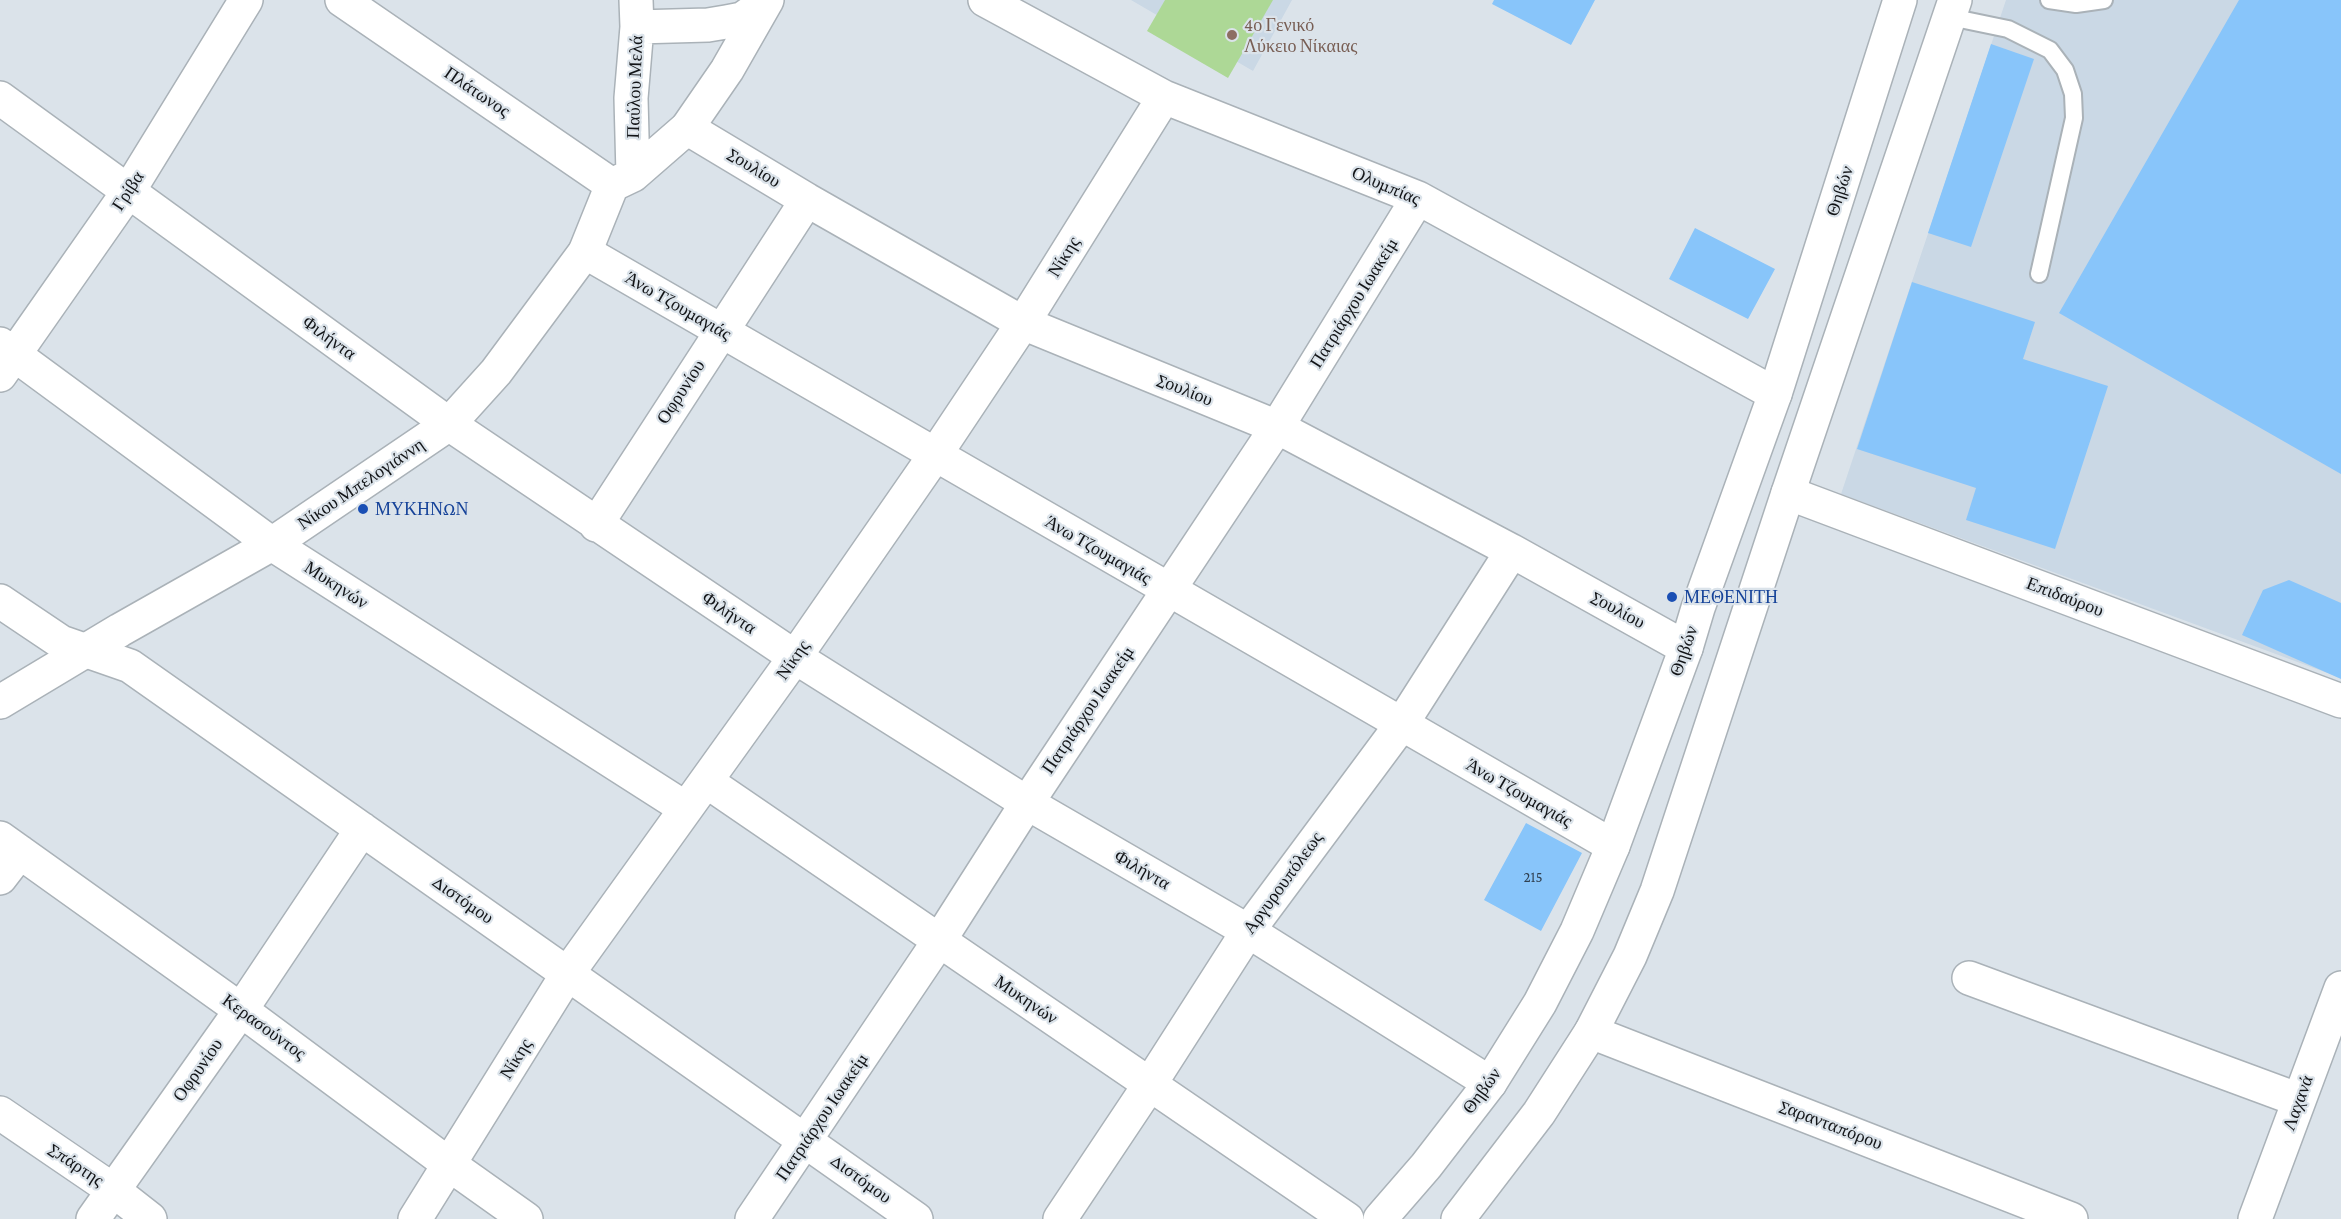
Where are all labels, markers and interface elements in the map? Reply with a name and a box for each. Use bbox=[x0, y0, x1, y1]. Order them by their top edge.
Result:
place label: 4ο Γενικό Λύκειο Νίκαιας bbox=[1244, 14, 1357, 57]
marker: 4ο Γενικό Λύκειο Νίκαιας bbox=[1225, 28, 1239, 42]
street label: Παύλου Μελά bbox=[622, 35, 648, 139]
street label: Πλάτωνος bbox=[440, 62, 514, 122]
street label: Σουλίου bbox=[724, 143, 784, 193]
street label: Ολυμπίας bbox=[1348, 162, 1424, 210]
street label: Θηβών bbox=[1822, 163, 1858, 219]
street label: Γρίβα bbox=[107, 167, 149, 215]
street label: Νίκης bbox=[1043, 233, 1085, 281]
street label: Πατριάρχου Ιωακείμ bbox=[1305, 234, 1403, 372]
street label: Άνω Τζουμαγιάς bbox=[621, 267, 735, 345]
street label: Φιλήντα bbox=[298, 311, 360, 365]
street label: Οφρυνίου bbox=[652, 356, 710, 428]
street label: Σουλίου bbox=[1154, 369, 1216, 411]
street label: Νίκου Μπελογιάννη bbox=[294, 434, 428, 534]
place label: ΜΥΚΗΝΩΝ bbox=[375, 498, 468, 520]
marker: ΜΥΚΗΝΩΝ bbox=[356, 502, 370, 516]
street label: Άνω Τζουμαγιάς bbox=[1041, 511, 1155, 589]
street label: Μυκηνών bbox=[300, 556, 372, 614]
street label: Επιδαύρου bbox=[2023, 572, 2107, 622]
street label: Σουλίου bbox=[1587, 586, 1649, 634]
place label: ΜΕΘΕΝΙΤΗ bbox=[1684, 586, 1778, 608]
street label: Φιλήντα bbox=[698, 587, 760, 639]
marker: ΜΕΘΕΝΙΤΗ bbox=[1665, 590, 1679, 604]
street label: Θηβών bbox=[1665, 623, 1703, 679]
street label: Νίκης bbox=[772, 636, 814, 684]
street label: Πατριάρχου Ιωακείμ bbox=[1037, 642, 1139, 778]
street label: Άνω Τζουμαγιάς bbox=[1462, 754, 1576, 832]
street label: Αργυρουπόλεως bbox=[1239, 828, 1327, 938]
street label: Φιλήντα bbox=[1110, 845, 1174, 895]
house number: 215 bbox=[1523, 868, 1543, 886]
street label: Διστόμου bbox=[428, 871, 498, 929]
street label: Μυκηνών bbox=[990, 971, 1062, 1029]
street label: Κερασούντος bbox=[218, 989, 310, 1065]
street label: Οφρυνίου bbox=[168, 1034, 228, 1106]
street label: Νίκης bbox=[495, 1035, 537, 1083]
street label: Πατριάρχου Ιωακείμ bbox=[771, 1049, 873, 1185]
street label: Θηβών bbox=[1458, 1064, 1506, 1118]
street label: Λαχανά bbox=[2278, 1072, 2318, 1134]
street label: Σαρανταπόρου bbox=[1777, 1095, 1885, 1155]
street label: Σπάρτης bbox=[44, 1139, 108, 1191]
street label: Διστόμου bbox=[826, 1150, 896, 1208]

